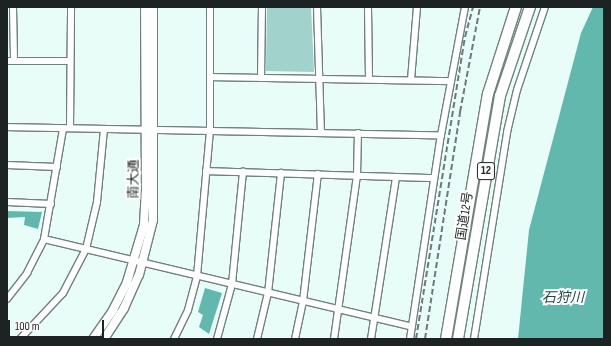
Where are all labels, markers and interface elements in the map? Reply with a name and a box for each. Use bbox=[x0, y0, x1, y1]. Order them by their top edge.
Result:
street label: 南大通 bbox=[126, 160, 142, 198]
road number: 12 bbox=[476, 161, 496, 181]
street label: 国道12号 bbox=[453, 191, 477, 241]
water label: 石狩川 bbox=[542, 290, 584, 306]
scale bar bbox=[10, 312, 106, 338]
text: 100 m bbox=[15, 319, 40, 334]

